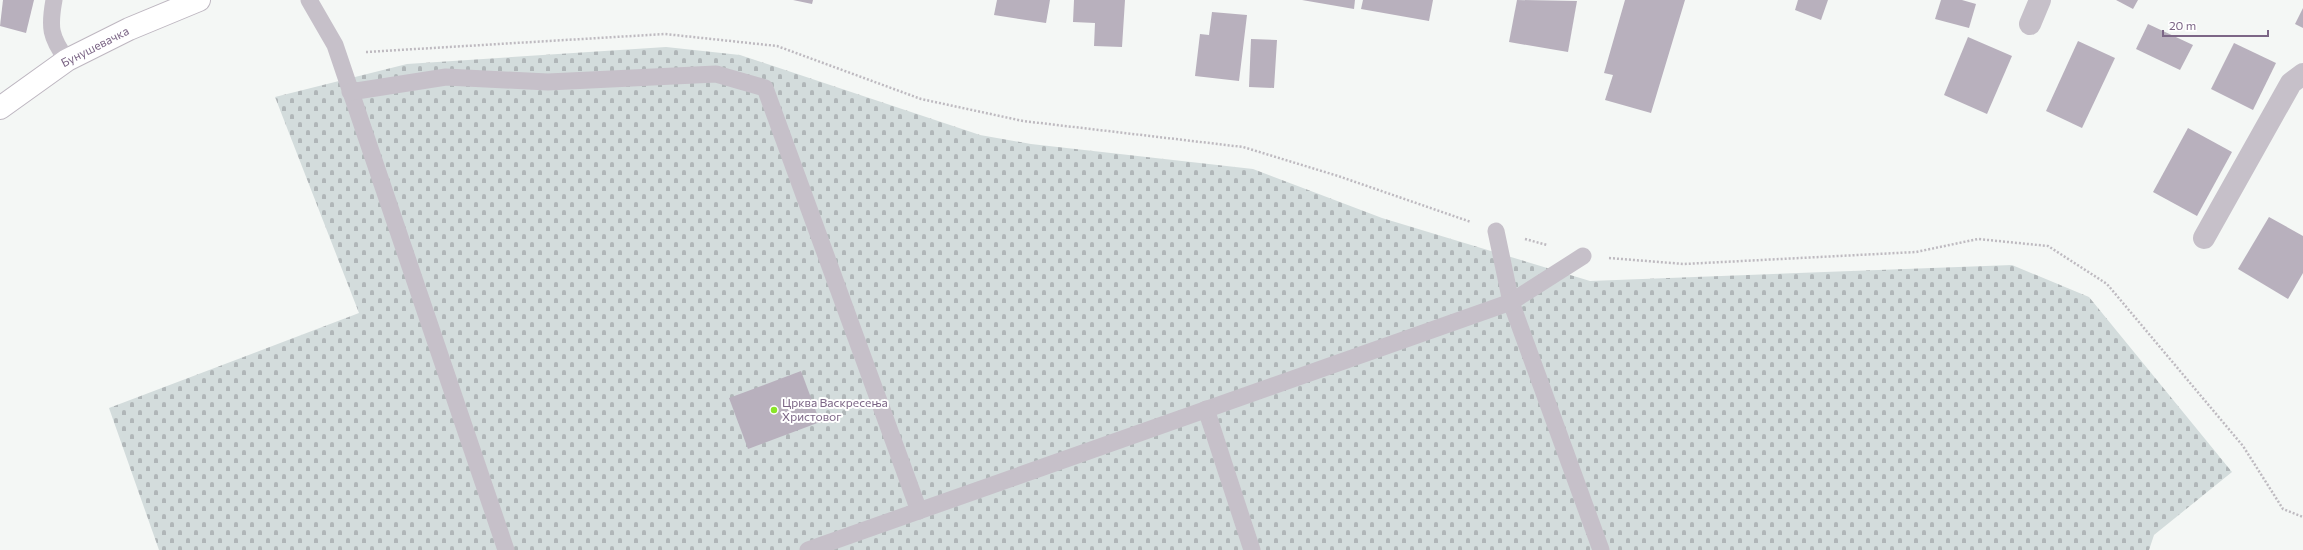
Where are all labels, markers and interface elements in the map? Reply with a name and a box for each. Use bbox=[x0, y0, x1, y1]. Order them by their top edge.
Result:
scale bar bbox=[2163, 12, 2268, 38]
text: 20 m bbox=[2169, 18, 2196, 32]
street label: Бунушевачка bbox=[58, 23, 131, 69]
place label: Црква Васкресења Христовог bbox=[782, 395, 888, 423]
marker: Црква Васкресења Христовог bbox=[769, 405, 779, 415]

